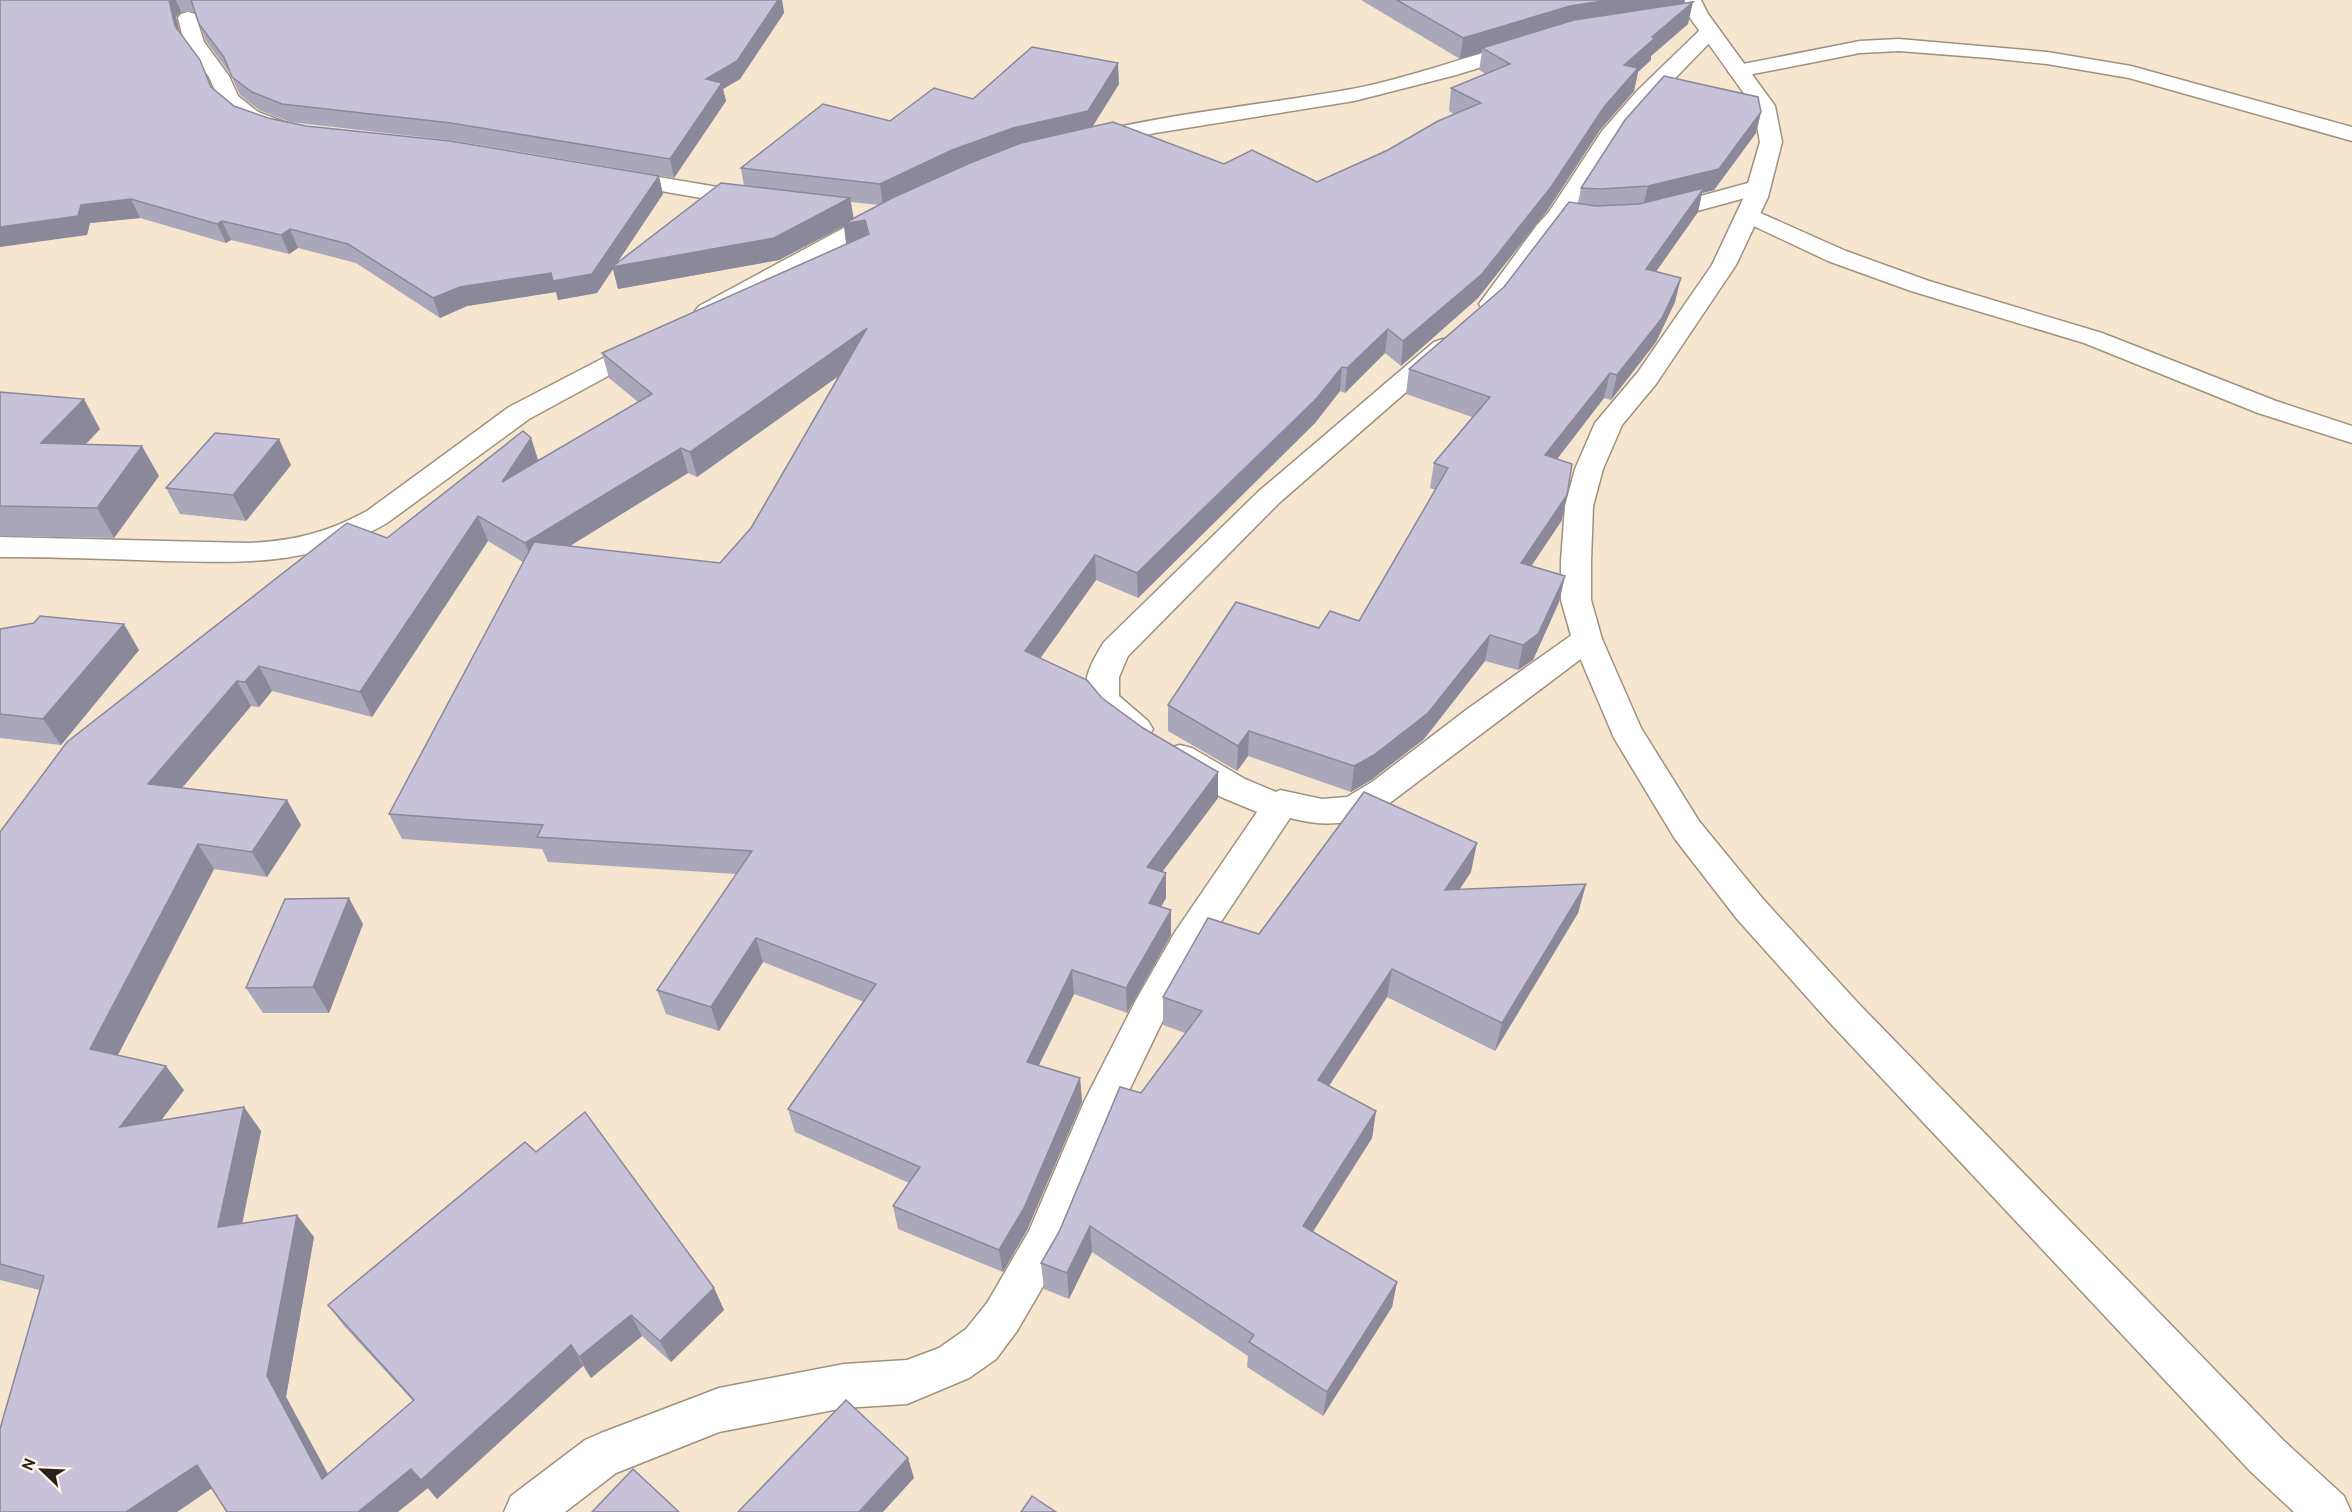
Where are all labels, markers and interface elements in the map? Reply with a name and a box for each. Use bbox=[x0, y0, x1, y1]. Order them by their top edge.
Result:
north arrow bbox=[12, 1440, 72, 1500]
text: N bbox=[18, 1455, 40, 1473]

